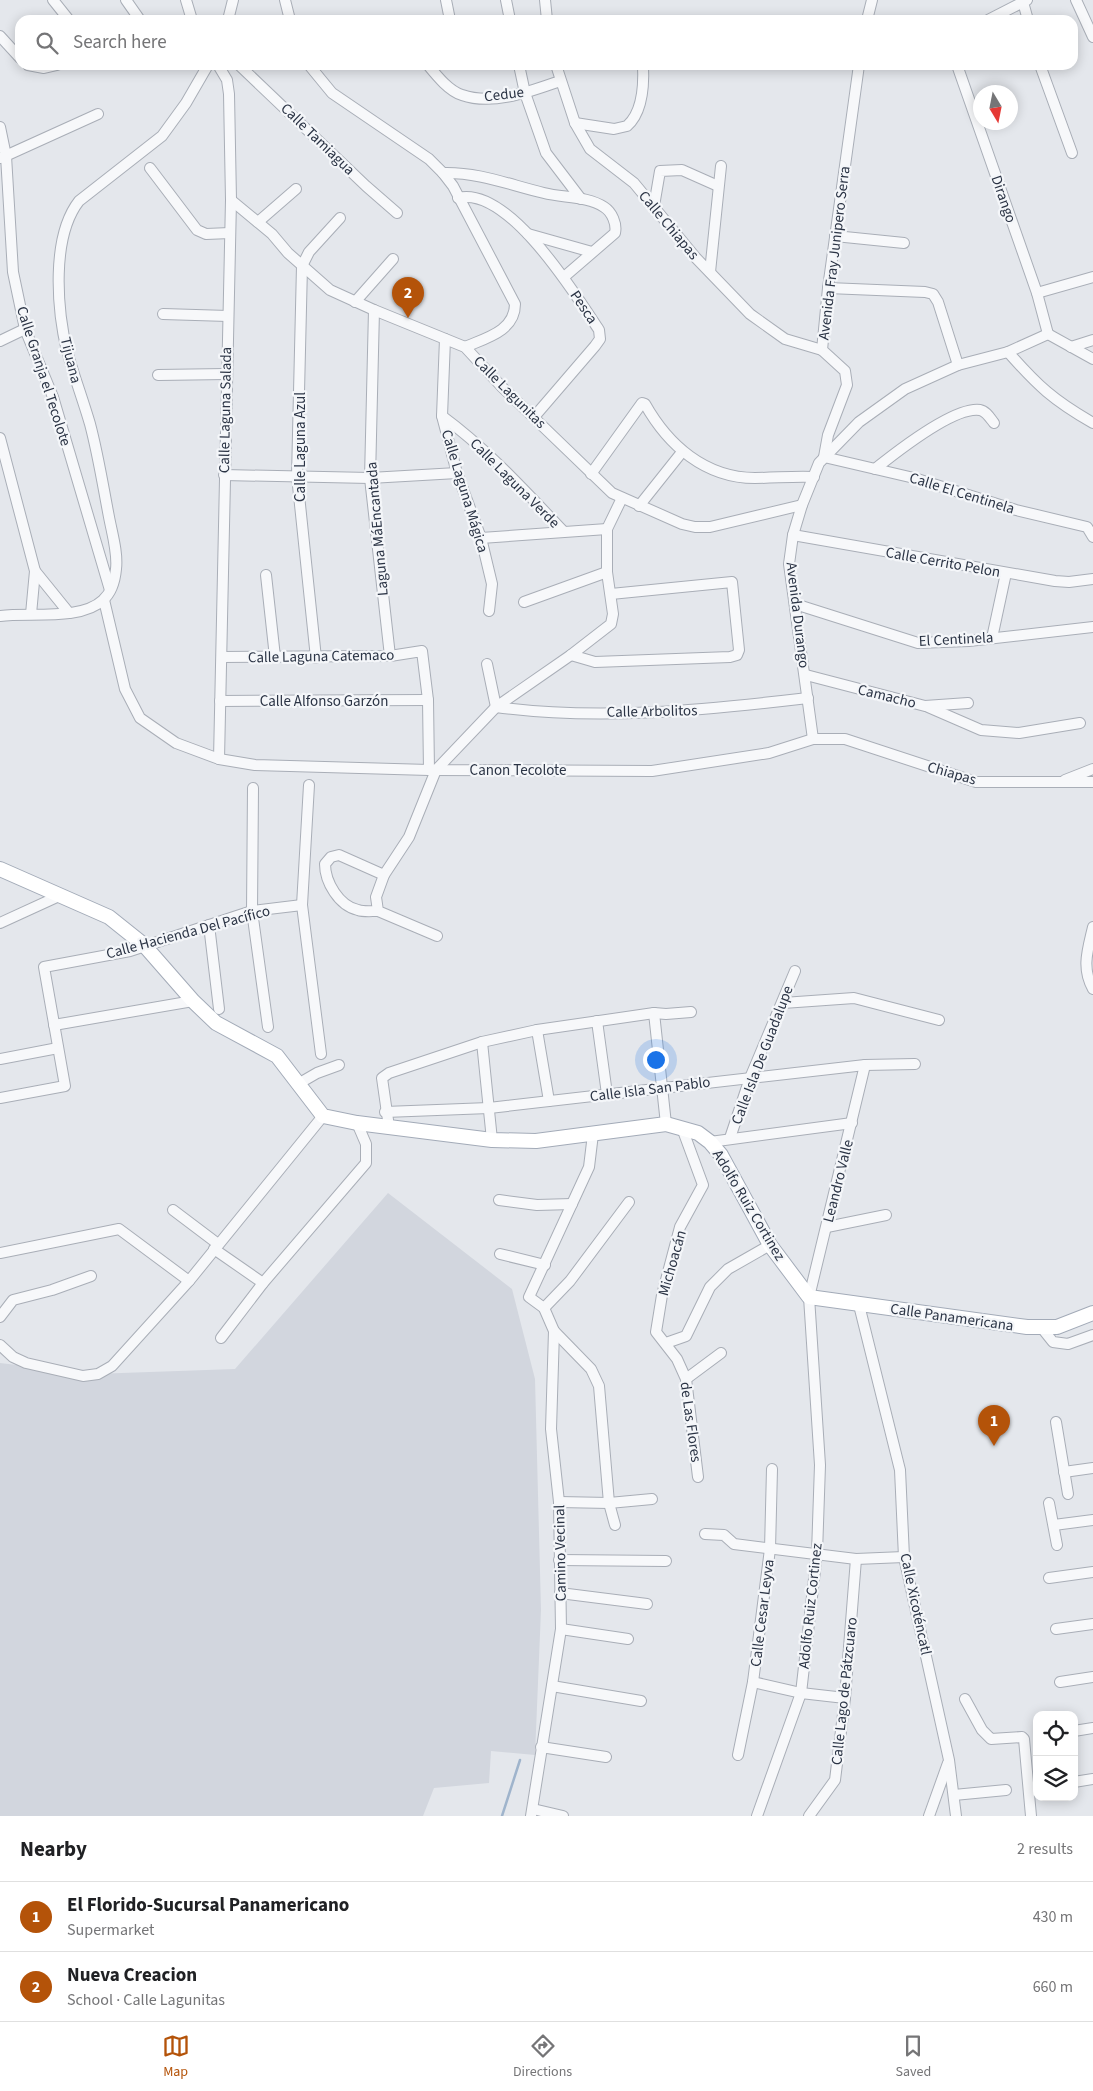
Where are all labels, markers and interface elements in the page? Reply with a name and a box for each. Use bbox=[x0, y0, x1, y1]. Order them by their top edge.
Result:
search box bbox=[15, 15, 1078, 70]
icon: search bbox=[33, 29, 61, 57]
text: Search here bbox=[73, 29, 167, 56]
street label: Cedue bbox=[483, 82, 525, 107]
north arrow bbox=[973, 85, 1018, 130]
street label: Calle Tamiagua bbox=[276, 99, 359, 180]
street label: Avenida Fray Junipero Serra bbox=[813, 165, 856, 341]
street label: Dirango bbox=[986, 173, 1021, 226]
street label: Calle Chiapas bbox=[634, 186, 704, 264]
pin: 2 bbox=[392, 277, 424, 318]
street label: Pesca bbox=[565, 286, 602, 328]
street label: Calle Granja el Tecolote bbox=[11, 304, 76, 449]
street label: Tijuana bbox=[55, 335, 86, 385]
street label: Calle Laguna Salada bbox=[214, 347, 237, 473]
street label: Calle Lagunitas bbox=[469, 351, 551, 433]
street label: Calle Laguna Azul bbox=[290, 392, 311, 502]
street label: Calle Laguna Mágica bbox=[436, 427, 493, 555]
street label: Calle Laguna Verde bbox=[465, 434, 564, 533]
street label: Laguna MáEncantada bbox=[361, 461, 394, 597]
street label: Calle El Centinela bbox=[907, 468, 1017, 519]
street label: Calle Cerrito Pelon bbox=[884, 542, 1002, 583]
street label: Avenida Durango bbox=[781, 561, 814, 669]
street label: El Centinela bbox=[918, 627, 994, 652]
street label: Calle Laguna Catemaco bbox=[248, 645, 394, 668]
street label: Camacho bbox=[856, 679, 918, 714]
street label: Calle Alfonso Garzón bbox=[260, 691, 388, 712]
street label: Calle Arbolitos bbox=[606, 700, 698, 723]
street label: Chiapas bbox=[925, 757, 979, 790]
street label: Canon Tecolote bbox=[470, 760, 566, 781]
street label: Calle Hacienda Del Pacífico bbox=[104, 900, 272, 964]
street label: Calle Isla De Guadalupe bbox=[726, 983, 799, 1128]
your location bbox=[643, 1047, 669, 1073]
street label: Calle Isla San Pablo bbox=[589, 1072, 712, 1107]
street label: Leandro Valle bbox=[818, 1138, 859, 1225]
street label: Adolfo Ruiz Cortinez bbox=[707, 1146, 790, 1265]
street label: Michoacán bbox=[653, 1228, 692, 1298]
street label: Calle Panamericana bbox=[889, 1298, 1015, 1337]
street label: de Las Flores bbox=[674, 1380, 707, 1464]
pin: 1 bbox=[978, 1405, 1010, 1446]
street label: Camino Vecinal bbox=[549, 1504, 572, 1601]
street label: Adolfo Ruiz Cortinez bbox=[793, 1542, 828, 1670]
street label: Calle Xicoténcatl bbox=[894, 1551, 937, 1657]
street label: Calle Cesar Leyva bbox=[745, 1558, 780, 1668]
street label: Calle Lago de Pátzcuaro bbox=[826, 1616, 863, 1766]
map controls bbox=[1033, 1711, 1078, 1801]
button: locate bbox=[1033, 1711, 1078, 1756]
button: layers bbox=[1033, 1756, 1078, 1801]
text: Nearby bbox=[20, 1834, 87, 1864]
text: 2 results bbox=[1017, 1838, 1073, 1860]
text: El Florido-Sucursal Panamericano bbox=[67, 1892, 349, 1919]
text: 1 bbox=[32, 1906, 40, 1928]
text: 430 m bbox=[1033, 1906, 1073, 1928]
text: Supermarket bbox=[67, 1919, 154, 1941]
text: Nueva Creacion bbox=[67, 1962, 197, 1989]
text: 2 bbox=[32, 1976, 40, 1998]
text: 660 m bbox=[1033, 1976, 1073, 1998]
text: School · Calle Lagunitas bbox=[67, 1989, 225, 2011]
tab: Map bbox=[162, 2032, 190, 2082]
tab: Directions bbox=[513, 2032, 572, 2082]
tab: Saved bbox=[896, 2032, 931, 2082]

